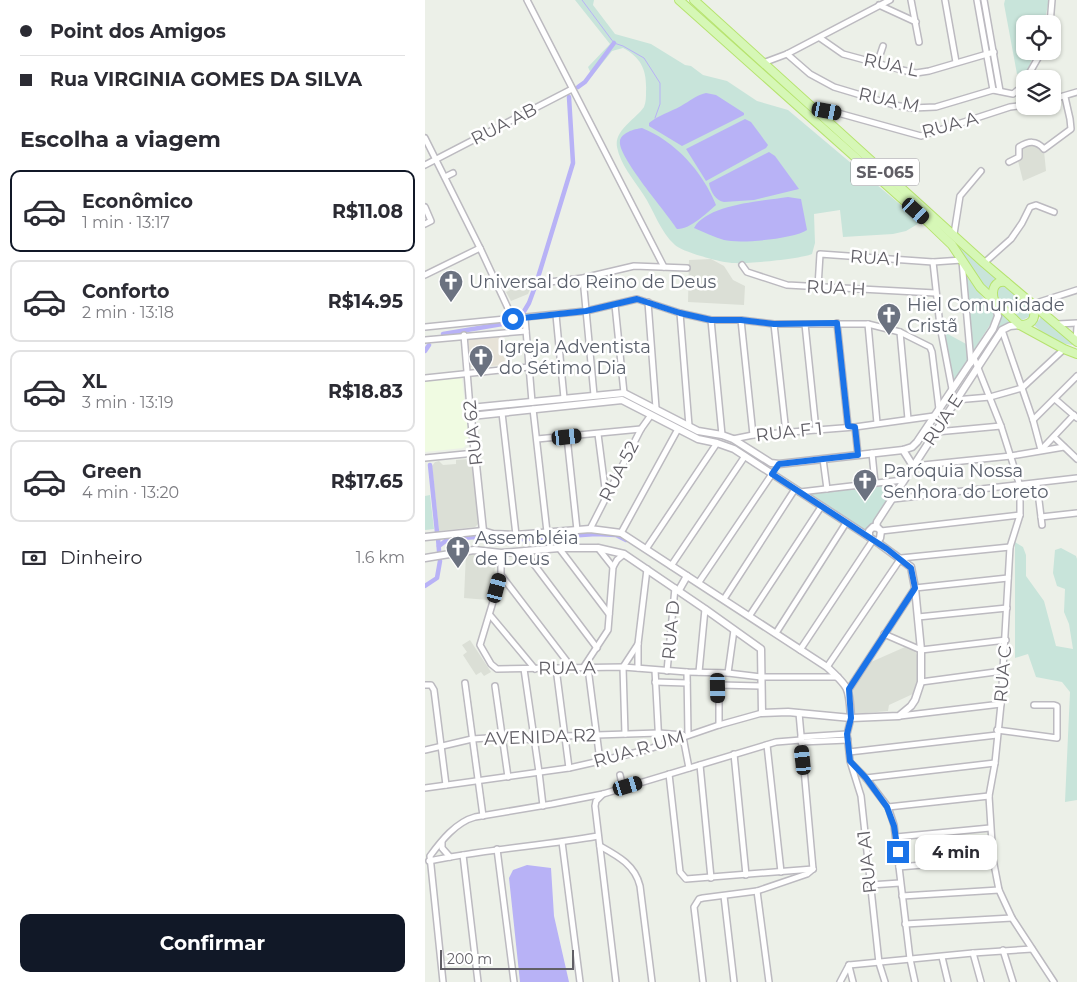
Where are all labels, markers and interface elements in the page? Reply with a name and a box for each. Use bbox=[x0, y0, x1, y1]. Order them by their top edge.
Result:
map controls bbox=[1016, 15, 1061, 115]
button: locate bbox=[1016, 15, 1061, 60]
text: Point dos Amigos bbox=[50, 20, 226, 43]
street label: RUA L bbox=[862, 48, 921, 82]
text: Rua VIRGINIA GOMES DA SILVA bbox=[50, 68, 362, 91]
button: layers bbox=[1016, 70, 1061, 115]
street label: RUA M bbox=[856, 83, 922, 117]
street label: RUA AB bbox=[467, 98, 541, 150]
car bbox=[810, 101, 843, 121]
street label: RUA A bbox=[919, 107, 981, 143]
text: Escolha a viagem bbox=[20, 126, 221, 153]
road number: SE-065 bbox=[851, 158, 919, 186]
icon: car bbox=[22, 189, 67, 234]
text: Econômico bbox=[82, 190, 193, 213]
car bbox=[899, 195, 932, 227]
text: R$11.08 bbox=[332, 200, 403, 223]
text: 1 min · 13:17 bbox=[82, 213, 170, 232]
street label: RUA I bbox=[849, 245, 901, 271]
church icon: Universal do Reino de Deus bbox=[438, 269, 464, 303]
place label: Universal do Reino de Deus bbox=[469, 271, 716, 293]
street label: RUA H bbox=[806, 275, 866, 301]
icon: car bbox=[22, 279, 67, 324]
text: Conforto bbox=[82, 280, 170, 303]
text: R$14.95 bbox=[328, 290, 403, 313]
place label: Hiel Comunidade Cristã bbox=[907, 294, 1065, 337]
church icon: Hiel Comunidade Cristã bbox=[876, 302, 902, 336]
text: 2 min · 13:18 bbox=[82, 303, 174, 322]
route start bbox=[502, 308, 524, 330]
place label: Igreja Adventista do Sétimo Dia bbox=[499, 336, 651, 379]
church icon: Igreja Adventista do Sétimo Dia bbox=[468, 344, 494, 378]
icon: car bbox=[22, 369, 67, 414]
text: XL bbox=[82, 370, 107, 393]
text: R$18.83 bbox=[328, 380, 403, 403]
street label: RUA E bbox=[918, 390, 968, 450]
text: 3 min · 13:19 bbox=[82, 393, 173, 412]
street label: RUA 62 bbox=[459, 399, 487, 467]
street label: RUA F 1 bbox=[754, 418, 824, 446]
car bbox=[551, 428, 582, 446]
street label: RUA 52 bbox=[594, 437, 644, 505]
icon: car bbox=[22, 459, 67, 504]
text: Green bbox=[82, 460, 142, 483]
place label: Paróquia Nossa Senhora do Loreto bbox=[883, 460, 1048, 503]
church icon: Paróquia Nossa Senhora do Loreto bbox=[852, 468, 878, 502]
text: R$17.65 bbox=[331, 470, 403, 493]
text: 4 min · 13:20 bbox=[82, 483, 179, 502]
place label: Assembléia de Deus bbox=[475, 527, 579, 570]
church icon: Assembléia de Deus bbox=[445, 535, 471, 569]
icon: cash bbox=[20, 544, 48, 572]
text: Dinheiro bbox=[60, 546, 142, 569]
text: 1.6 km bbox=[356, 548, 405, 567]
car bbox=[485, 572, 508, 604]
street label: RUA D bbox=[657, 599, 685, 661]
street label: RUA C bbox=[990, 644, 1016, 704]
street label: RUA A bbox=[538, 656, 596, 680]
car bbox=[710, 673, 725, 703]
street label: AVENIDA R2 bbox=[484, 724, 596, 750]
street label: RUA R UM bbox=[591, 725, 687, 773]
car bbox=[793, 744, 812, 776]
car bbox=[611, 774, 644, 798]
street label: RUA A1 bbox=[853, 829, 881, 895]
callout: 4 min bbox=[915, 834, 998, 870]
route end bbox=[887, 841, 909, 863]
text: 4 min bbox=[932, 843, 980, 862]
button: Confirmar bbox=[20, 914, 405, 972]
scale bar bbox=[440, 947, 574, 970]
text: 200 m bbox=[447, 950, 492, 968]

